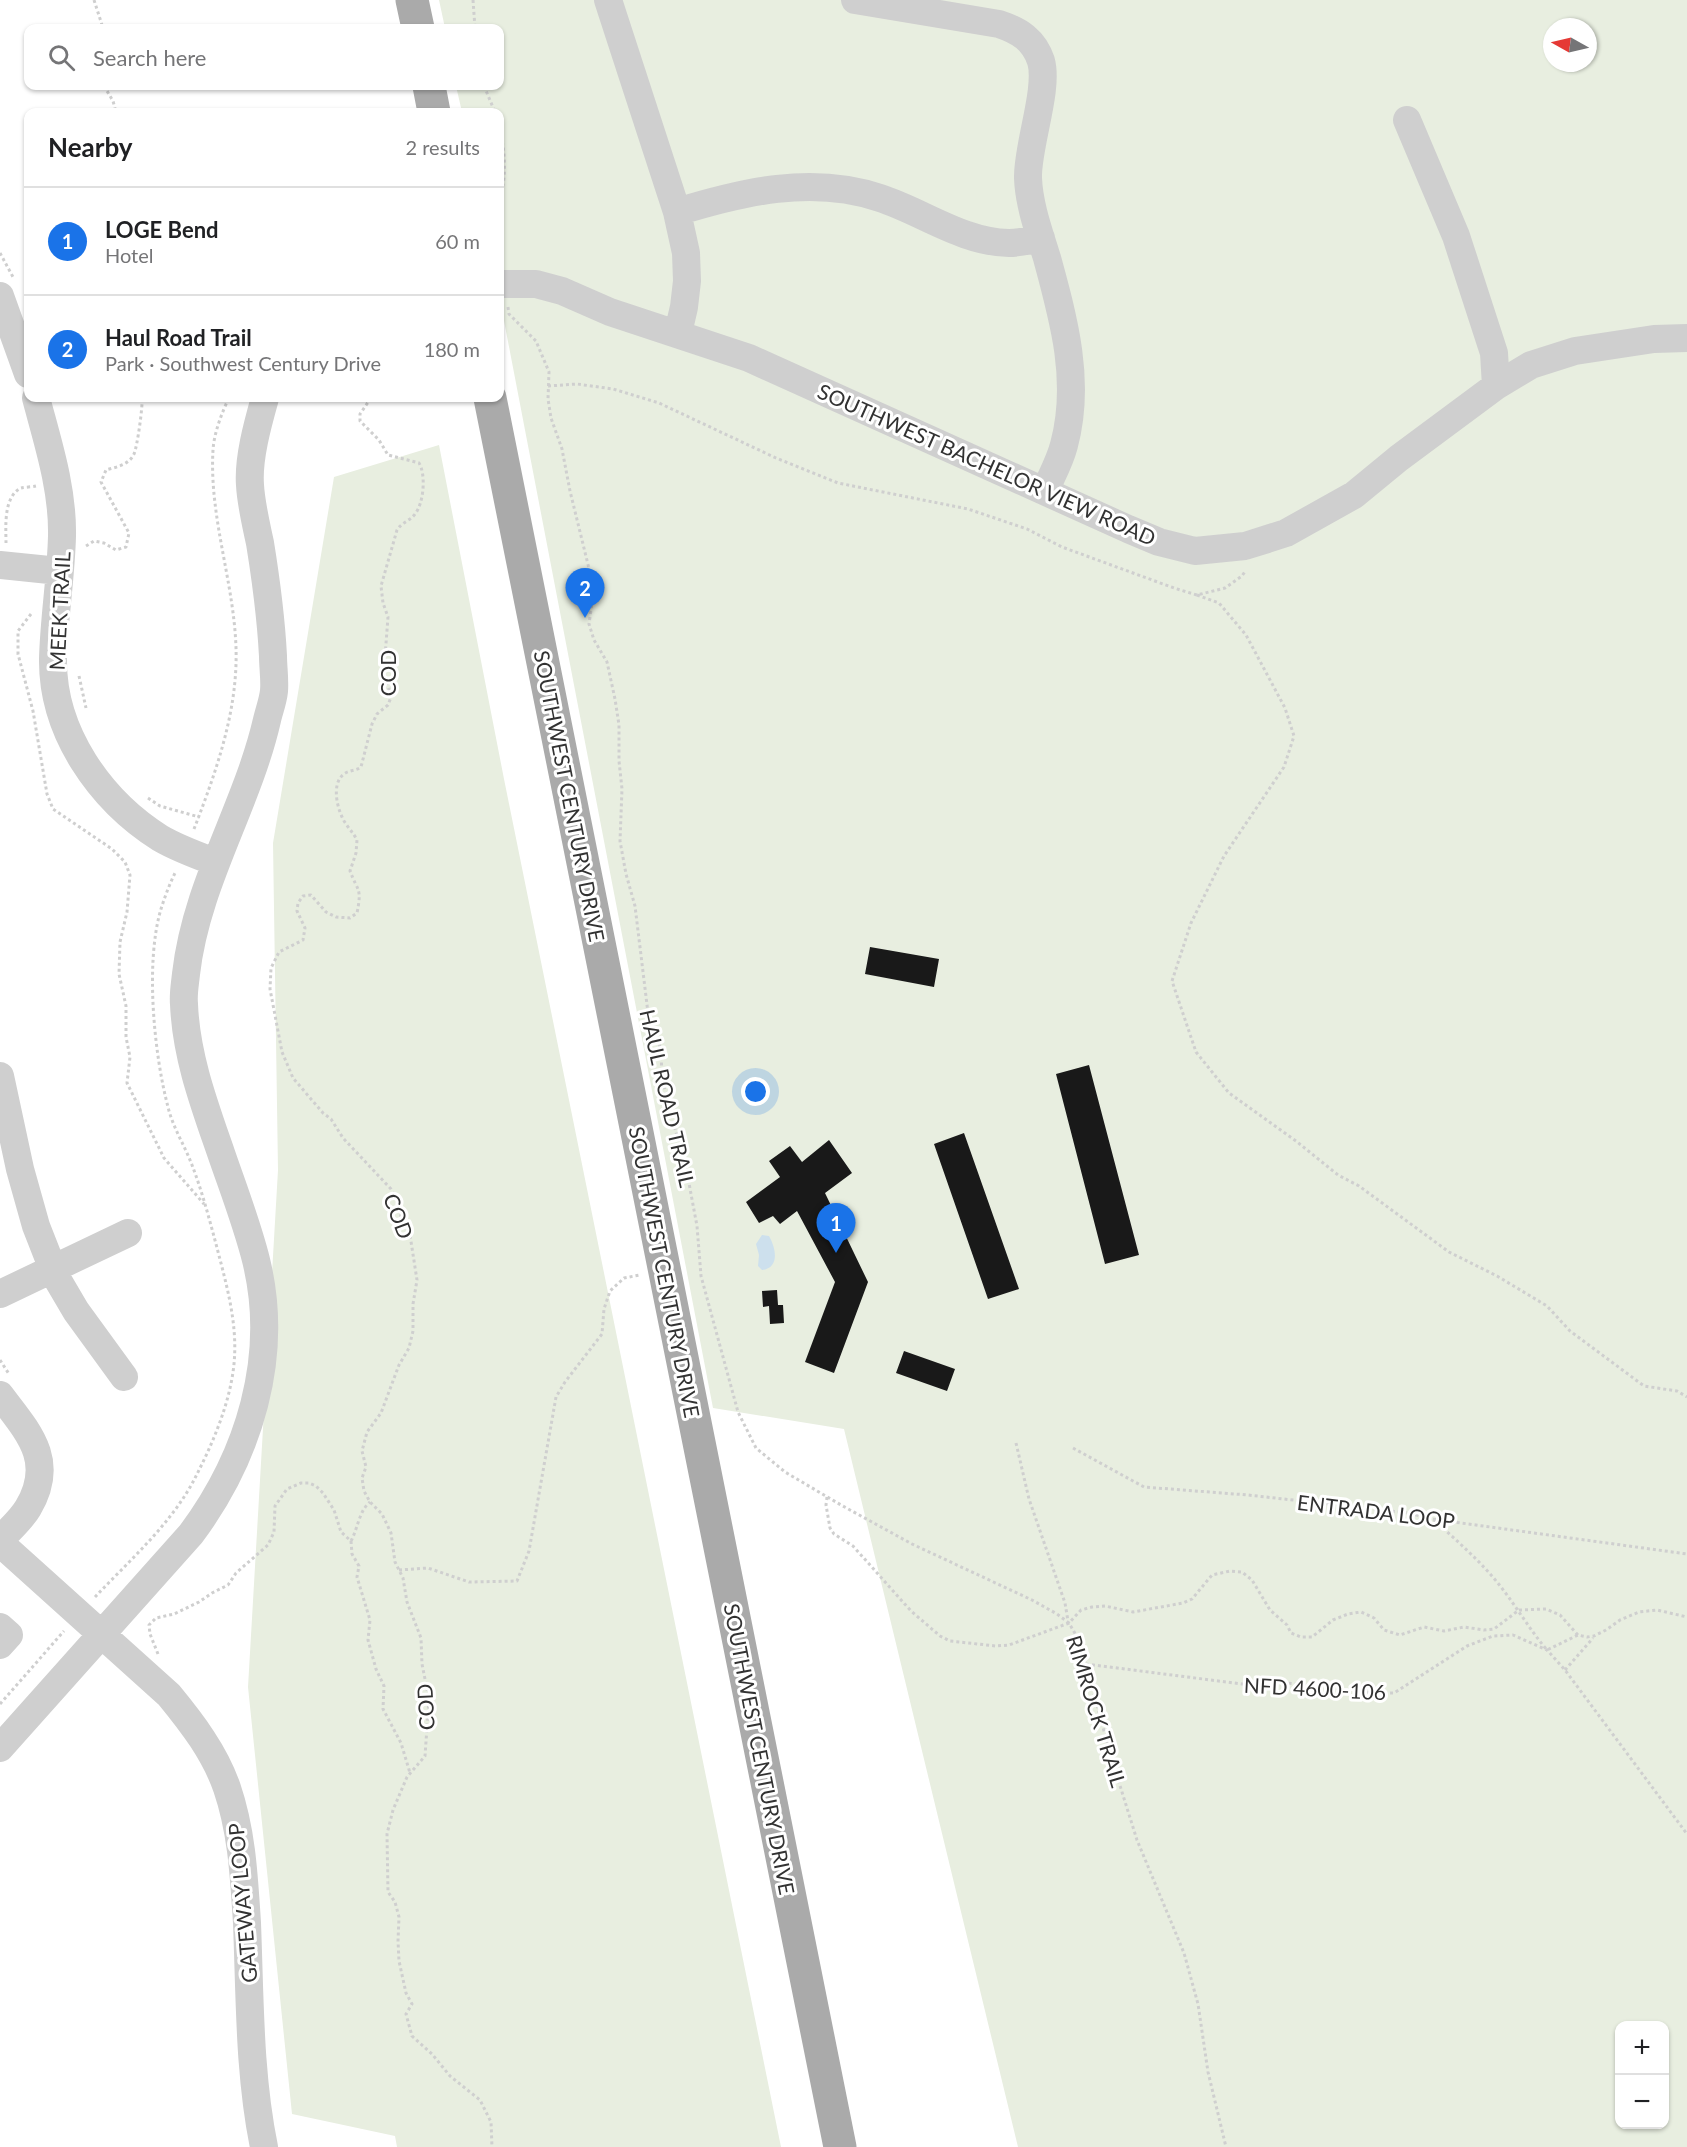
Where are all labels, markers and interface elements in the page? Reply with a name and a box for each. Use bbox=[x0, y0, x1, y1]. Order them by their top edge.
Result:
north arrow bbox=[1543, 18, 1597, 72]
search box bbox=[24, 24, 504, 90]
icon: search bbox=[45, 41, 78, 74]
text: Search here bbox=[93, 44, 206, 71]
text: Nearby bbox=[48, 131, 133, 163]
text: 2 results bbox=[405, 135, 480, 159]
text: LOGE Bend bbox=[105, 216, 219, 243]
text: 1 bbox=[62, 229, 73, 253]
text: 60 m bbox=[435, 229, 480, 253]
text: Hotel bbox=[105, 243, 154, 267]
text: Haul Road Trail bbox=[105, 324, 252, 351]
text: 2 bbox=[62, 337, 73, 361]
text: 180 m bbox=[424, 337, 480, 361]
text: Park · Southwest Century Drive bbox=[105, 351, 381, 375]
street label: SOUTHWEST BACHELOR VIEW ROAD bbox=[814, 378, 1160, 550]
street label: MEEK TRAIL bbox=[43, 551, 75, 671]
pin: 2 bbox=[566, 568, 604, 618]
street label: SOUTHWEST CENTURY DRIVE bbox=[529, 648, 611, 944]
street label: COD bbox=[375, 650, 400, 696]
street label: HAUL ROAD TRAIL bbox=[635, 1007, 701, 1190]
your location bbox=[741, 1077, 770, 1106]
street label: SOUTHWEST CENTURY DRIVE bbox=[624, 1124, 706, 1420]
street label: COD bbox=[379, 1190, 419, 1242]
pin: 1 bbox=[816, 1204, 856, 1253]
street label: ENTRADA LOOP bbox=[1296, 1489, 1456, 1533]
street label: SOUTHWEST CENTURY DRIVE bbox=[719, 1601, 801, 1897]
street label: RIMROCK TRAIL bbox=[1062, 1632, 1132, 1790]
street label: NFD 4600-106 bbox=[1243, 1672, 1387, 1704]
street label: COD bbox=[411, 1683, 439, 1731]
street label: GATEWAY LOOP bbox=[223, 1822, 261, 1984]
map controls bbox=[1615, 2021, 1669, 2129]
button: + bbox=[1615, 2021, 1669, 2075]
button: − bbox=[1615, 2075, 1669, 2129]

